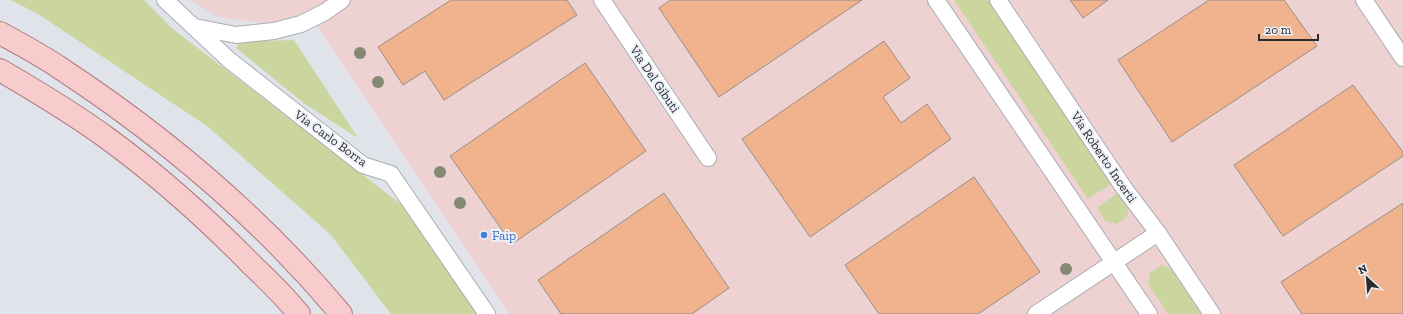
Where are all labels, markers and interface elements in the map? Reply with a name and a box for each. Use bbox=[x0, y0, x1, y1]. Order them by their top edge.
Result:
scale bar bbox=[1259, 16, 1318, 42]
text: 20 m bbox=[1265, 23, 1292, 37]
street label: Via Del Gibuti bbox=[626, 42, 683, 116]
street label: Via Carlo Borra bbox=[291, 106, 371, 170]
street label: Via Roberto Incerti bbox=[1068, 108, 1140, 206]
place label: Faip bbox=[492, 228, 516, 243]
marker: Faip bbox=[479, 230, 489, 240]
north arrow bbox=[1347, 258, 1387, 298]
text: N bbox=[1356, 262, 1370, 277]

